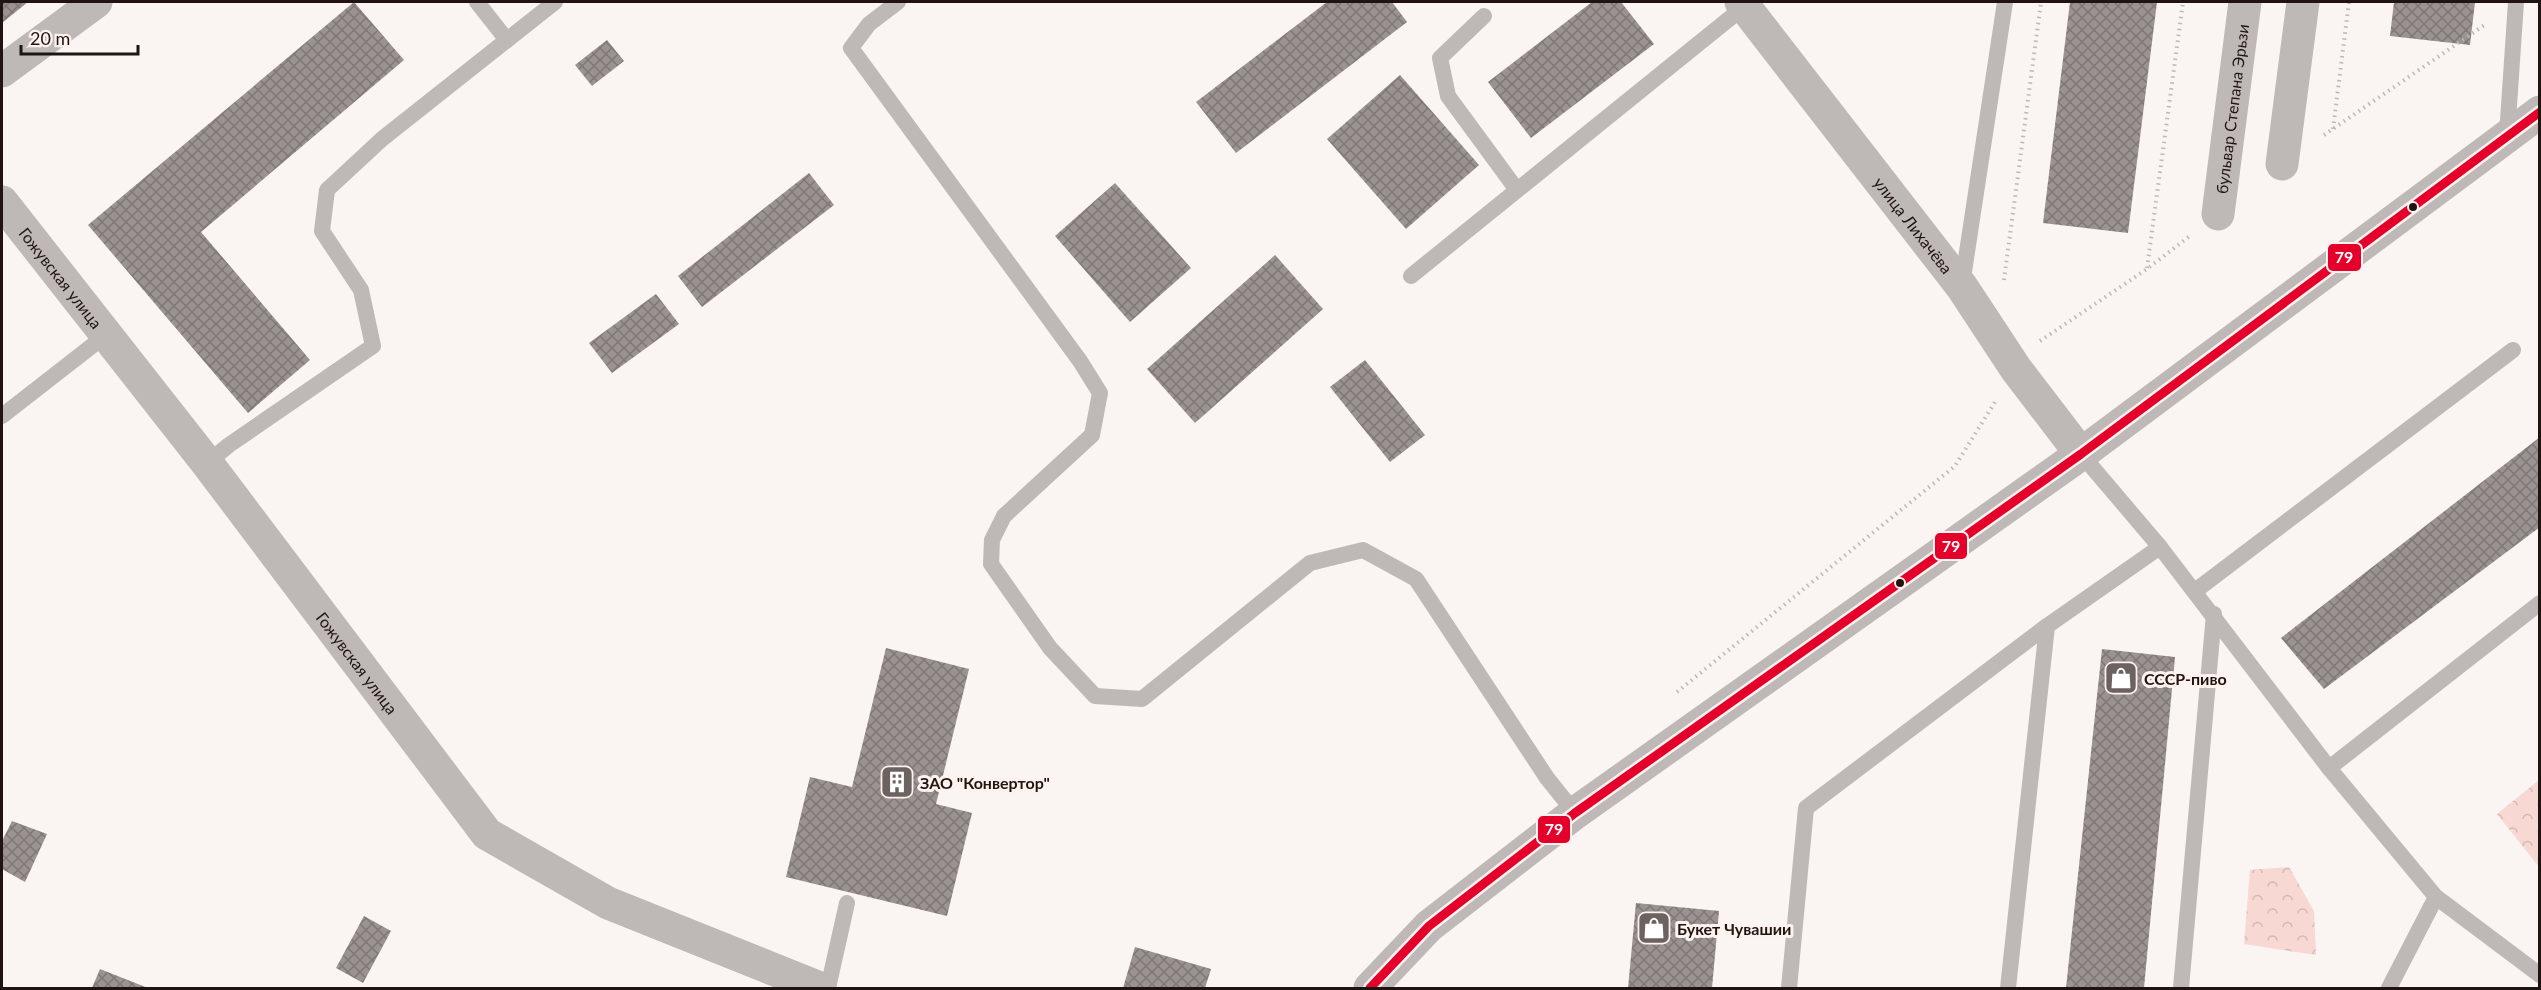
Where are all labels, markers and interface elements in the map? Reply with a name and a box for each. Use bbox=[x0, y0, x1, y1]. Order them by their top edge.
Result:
scale bar bbox=[21, 18, 138, 56]
street label: бульвар Степана Эрьзи bbox=[2211, 23, 2252, 195]
text: 20 m bbox=[30, 27, 70, 49]
street label: улица Лихачёва bbox=[1870, 173, 1957, 277]
unlabelled marker bbox=[2407, 201, 2419, 213]
street label: Гожувская улица bbox=[16, 223, 107, 332]
line badge: 79 bbox=[2327, 243, 2362, 272]
text: 79 bbox=[2335, 247, 2353, 266]
line badge: 79 bbox=[1934, 532, 1968, 560]
text: 79 bbox=[1942, 536, 1960, 555]
unlabelled marker bbox=[1894, 577, 1906, 589]
street label: Гожувская улица bbox=[313, 608, 402, 717]
shop icon: СССР-пиво bbox=[2103, 660, 2139, 696]
place label: СССР-пиво bbox=[2144, 669, 2227, 688]
building icon: ЗАО "Конвертор" bbox=[879, 764, 915, 800]
place label: ЗАО "Конвертор" bbox=[920, 773, 1050, 792]
line badge: 79 bbox=[1537, 815, 1571, 844]
text: 79 bbox=[1545, 819, 1563, 838]
shop icon: Букет Чувашии bbox=[1636, 910, 1672, 946]
place label: Букет Чувашии bbox=[1677, 919, 1791, 938]

